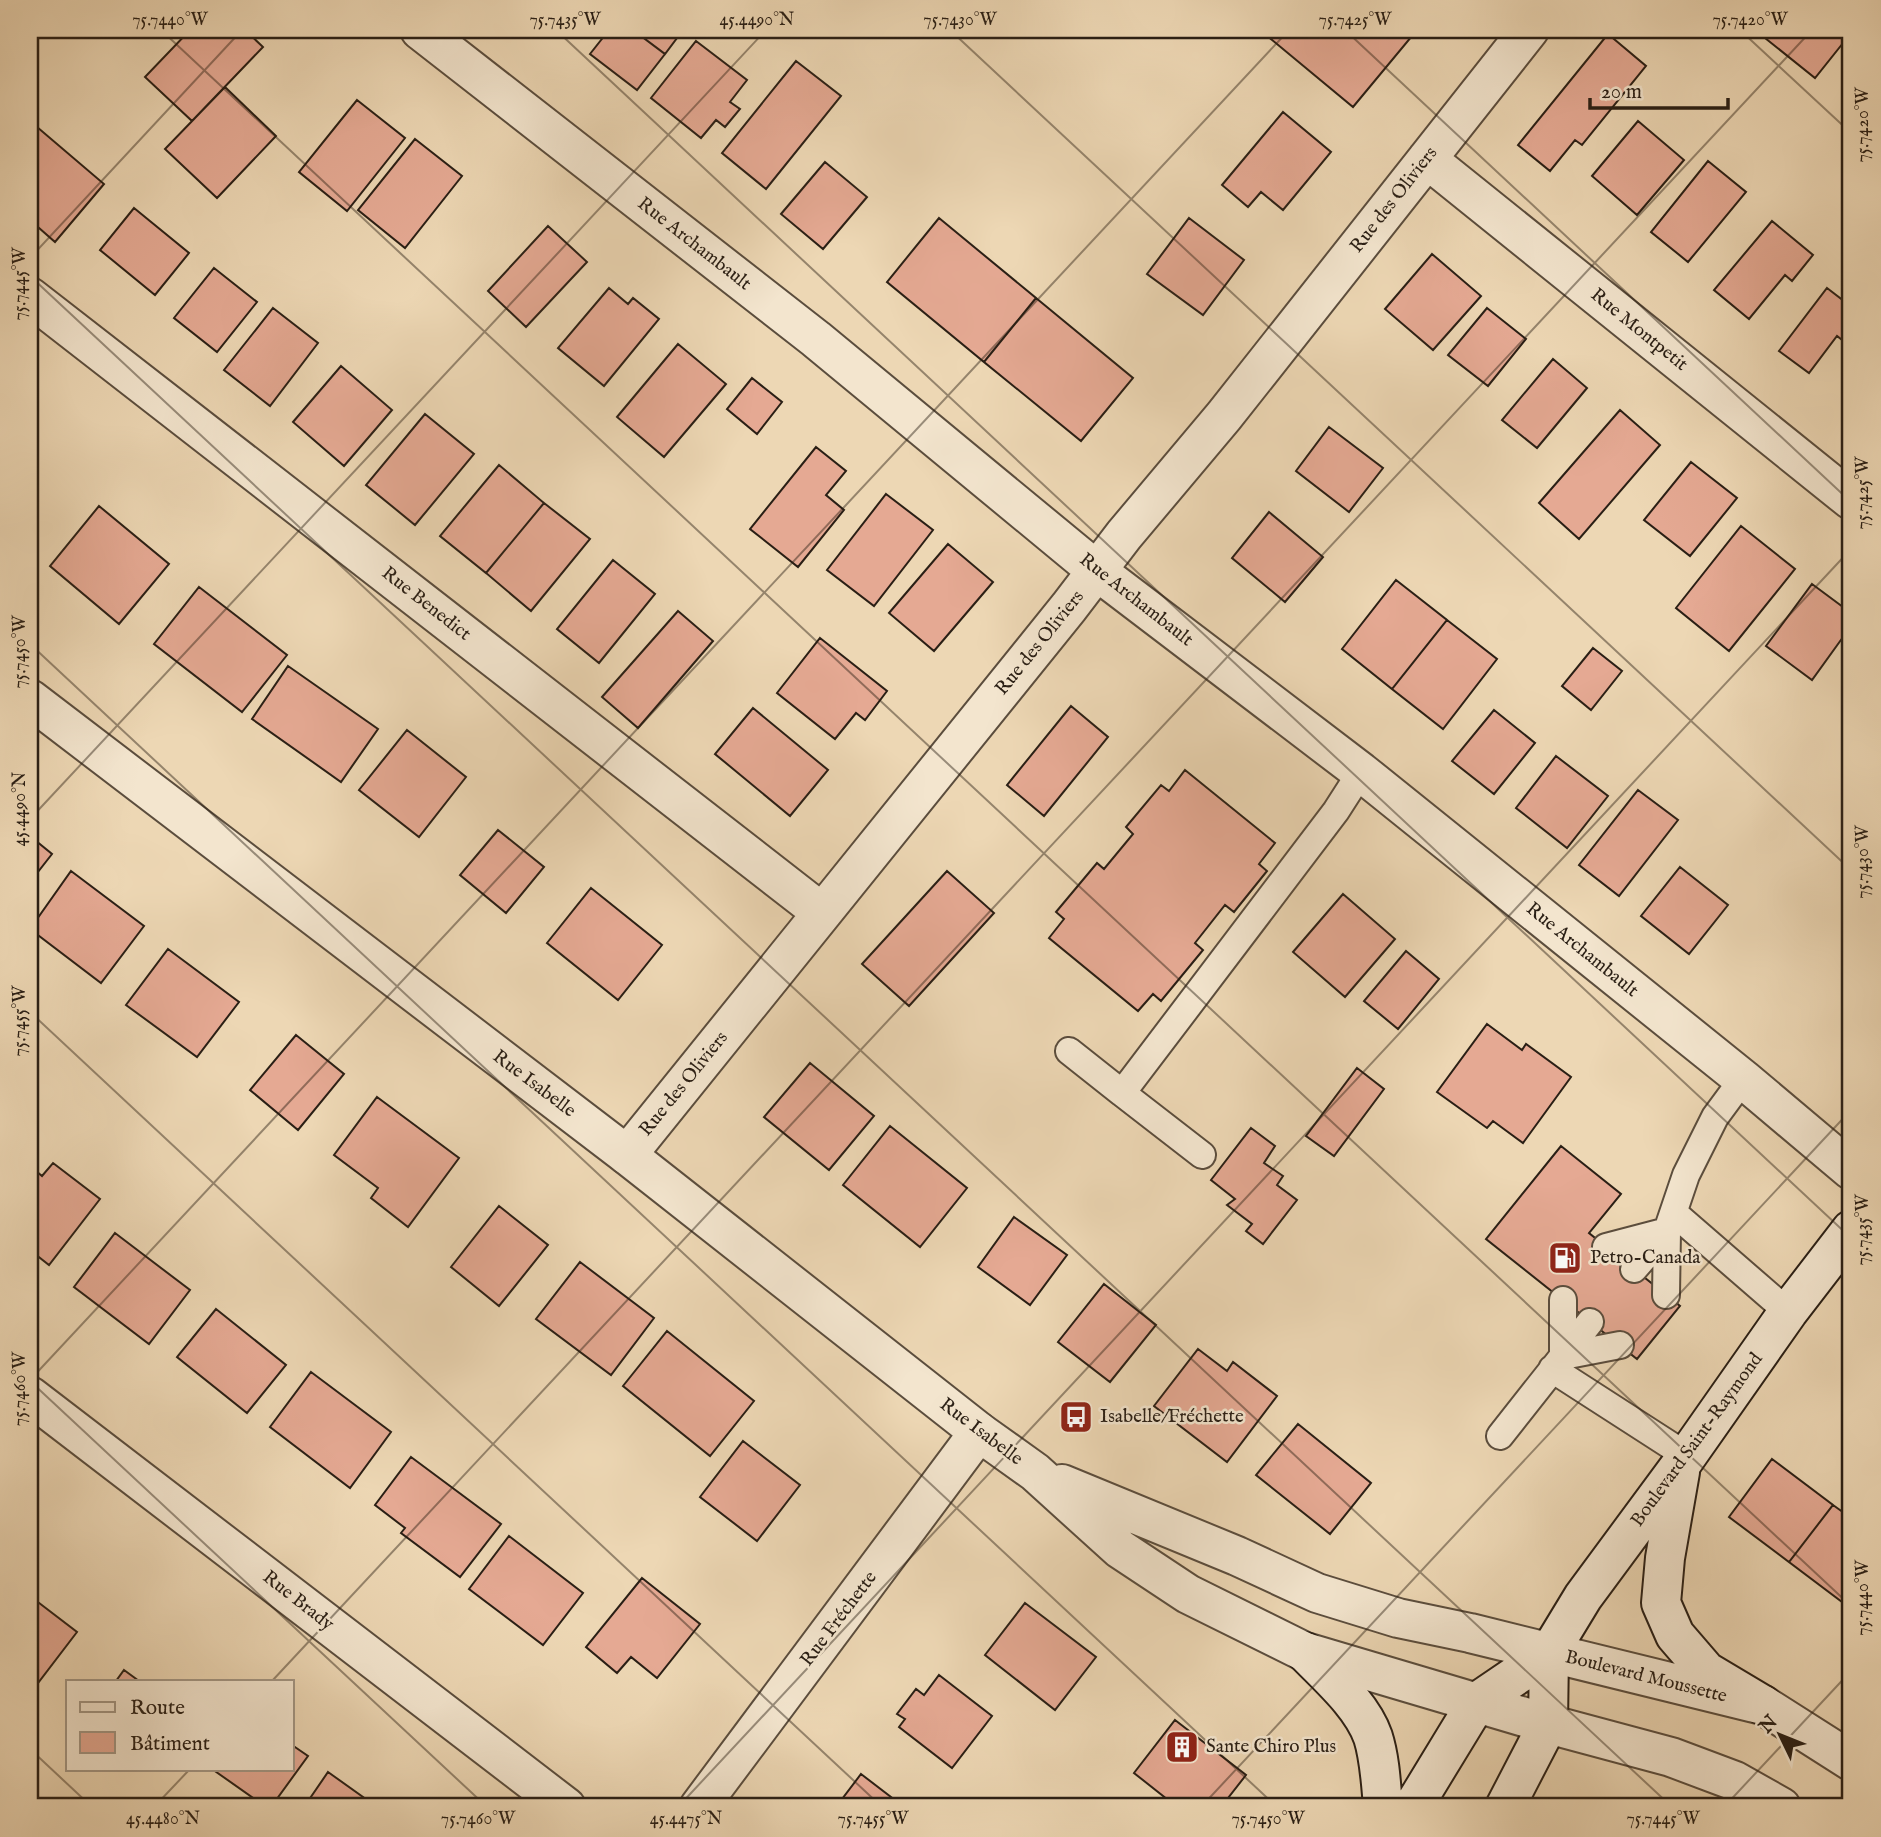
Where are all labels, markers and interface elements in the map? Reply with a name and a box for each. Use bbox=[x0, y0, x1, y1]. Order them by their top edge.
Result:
text: 75.7440°W bbox=[132, 9, 209, 32]
text: 75.7435°W bbox=[529, 9, 601, 32]
text: 45.4490°N bbox=[720, 9, 795, 32]
text: 75.7430°W bbox=[923, 9, 998, 32]
text: 75.7425°W bbox=[1319, 9, 1392, 32]
text: 75.7420°W bbox=[1712, 9, 1788, 32]
scale bar bbox=[1590, 66, 1729, 110]
text: 20 m bbox=[1601, 79, 1642, 106]
text: 75.7420°W bbox=[1852, 87, 1875, 163]
street label: Rue des Oliviers bbox=[1345, 142, 1443, 258]
street label: Rue Archambault bbox=[632, 192, 756, 296]
text: 75.7445°W bbox=[9, 247, 32, 321]
street label: Rue Montpetit bbox=[1585, 283, 1693, 377]
text: 75.7425°W bbox=[1852, 456, 1875, 529]
street label: Rue Archambault bbox=[1074, 548, 1198, 652]
street label: Rue Benedict bbox=[376, 562, 476, 647]
street label: Rue des Oliviers bbox=[990, 586, 1090, 700]
text: 75.7450°W bbox=[9, 615, 32, 689]
text: 45.4490°N bbox=[9, 771, 32, 846]
text: 75.7430°W bbox=[1852, 824, 1875, 899]
street label: Rue Archambault bbox=[1521, 897, 1644, 1003]
text: 75.7455°W bbox=[9, 985, 32, 1056]
street label: Rue des Oliviers bbox=[634, 1027, 734, 1141]
street label: Rue Isabelle bbox=[488, 1045, 581, 1123]
text: 75.7435°W bbox=[1852, 1194, 1875, 1266]
fuel station icon: Petro-Canada bbox=[1546, 1239, 1584, 1277]
place label: Petro-Canada bbox=[1590, 1246, 1701, 1270]
street label: Boulevard Saint-Raymond bbox=[1626, 1348, 1769, 1532]
text: 75.7460°W bbox=[9, 1351, 32, 1426]
street label: Rue Isabelle bbox=[935, 1393, 1028, 1471]
bus stop icon: Isabelle/Fréchette bbox=[1057, 1398, 1095, 1436]
place label: Isabelle/Fréchette bbox=[1100, 1405, 1244, 1429]
text: 75.7440°W bbox=[1852, 1559, 1875, 1636]
street label: Rue Brady bbox=[257, 1566, 339, 1637]
street label: Rue Fréchette bbox=[795, 1566, 883, 1671]
street label: Boulevard Moussette bbox=[1563, 1645, 1730, 1709]
legend bbox=[66, 1680, 294, 1770]
text: Route bbox=[130, 1695, 185, 1722]
north arrow bbox=[1744, 1700, 1814, 1770]
text: N bbox=[1754, 1710, 1784, 1740]
building icon: Sante Chiro Plus bbox=[1163, 1728, 1201, 1766]
text: Bâtiment bbox=[130, 1731, 210, 1758]
place label: Sante Chiro Plus bbox=[1206, 1735, 1336, 1759]
text: 45.4480°N bbox=[126, 1808, 200, 1831]
text: 75.7460°W bbox=[441, 1808, 516, 1831]
text: 45.4475°N bbox=[650, 1808, 723, 1831]
text: 75.7455°W bbox=[838, 1808, 909, 1831]
text: 75.7450°W bbox=[1231, 1808, 1305, 1831]
text: 75.7445°W bbox=[1626, 1808, 1700, 1831]

